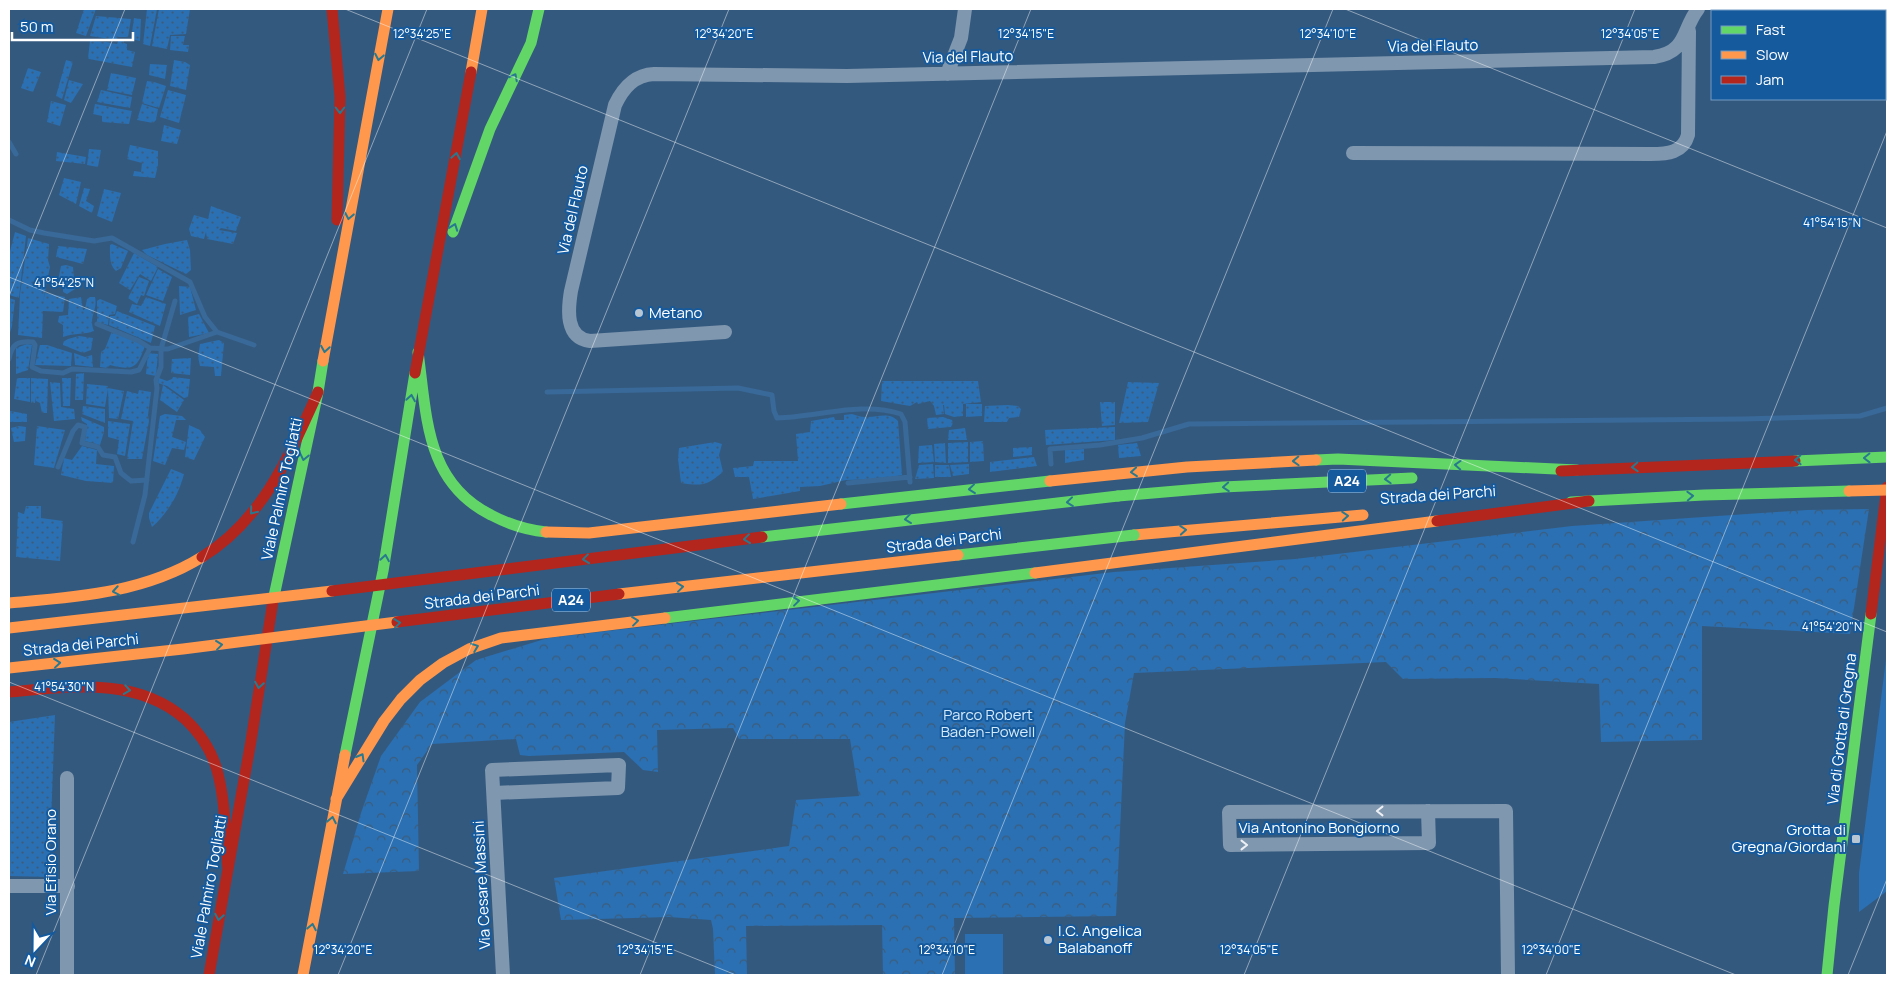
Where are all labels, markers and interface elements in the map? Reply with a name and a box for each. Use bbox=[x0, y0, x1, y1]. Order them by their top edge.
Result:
scale bar bbox=[12, 10, 134, 42]
legend bbox=[1711, 10, 1886, 100]
text: 50 m bbox=[20, 16, 54, 37]
text: Fast bbox=[1756, 19, 1785, 40]
text: 12°34'25"E bbox=[393, 25, 451, 42]
text: 12°34'20"E bbox=[695, 25, 753, 42]
text: 12°34'15"E bbox=[998, 25, 1054, 42]
text: 12°34'10"E bbox=[1300, 25, 1356, 42]
text: 12°34'05"E bbox=[1601, 25, 1659, 42]
street label: Via del Flauto bbox=[1388, 34, 1479, 57]
text: Slow bbox=[1756, 44, 1789, 65]
street label: Via del Flauto bbox=[923, 45, 1014, 68]
one-way arrow bbox=[375, 52, 385, 61]
text: Jam bbox=[1756, 69, 1784, 90]
one-way arrow bbox=[508, 73, 518, 82]
one-way arrow bbox=[335, 106, 345, 114]
one-way arrow bbox=[450, 151, 460, 160]
street label: Via del Flauto bbox=[552, 163, 593, 256]
one-way arrow bbox=[344, 212, 355, 221]
text: 41°54'15"N bbox=[1803, 214, 1861, 231]
one-way arrow bbox=[449, 224, 459, 232]
text: 41°54'25"N bbox=[34, 274, 94, 291]
place label: Metano bbox=[649, 302, 703, 323]
marker: Metano bbox=[633, 307, 645, 319]
one-way arrow bbox=[320, 344, 330, 353]
one-way arrow bbox=[405, 393, 416, 401]
street label: Viale Palmiro Togliatti bbox=[256, 416, 307, 562]
one-way arrow bbox=[299, 452, 310, 461]
one-way arrow bbox=[1863, 452, 1871, 463]
one-way arrow bbox=[1794, 455, 1802, 465]
one-way arrow bbox=[1291, 456, 1299, 466]
one-way arrow bbox=[1454, 459, 1462, 470]
one-way arrow bbox=[1631, 462, 1639, 472]
one-way arrow bbox=[1129, 466, 1137, 477]
road number: A24 bbox=[1328, 470, 1366, 492]
one-way arrow bbox=[1384, 473, 1392, 484]
street label: Strada dei Parchi bbox=[1379, 480, 1497, 509]
one-way arrow bbox=[1222, 481, 1230, 492]
one-way arrow bbox=[968, 483, 976, 494]
one-way arrow bbox=[1686, 490, 1694, 501]
one-way arrow bbox=[1065, 496, 1073, 507]
one-way arrow bbox=[250, 506, 259, 515]
one-way arrow bbox=[1341, 511, 1349, 522]
one-way arrow bbox=[904, 513, 912, 524]
street label: Strada dei Parchi bbox=[885, 523, 1003, 558]
one-way arrow bbox=[1179, 525, 1187, 536]
one-way arrow bbox=[743, 533, 751, 544]
one-way arrow bbox=[581, 553, 589, 564]
one-way arrow bbox=[380, 554, 390, 562]
street label: Strada dei Parchi bbox=[423, 579, 541, 614]
one-way arrow bbox=[676, 582, 684, 593]
one-way arrow bbox=[112, 586, 121, 596]
road number: A24 bbox=[552, 588, 590, 612]
one-way arrow bbox=[792, 596, 800, 607]
one-way arrow bbox=[630, 616, 639, 626]
one-way arrow bbox=[394, 618, 402, 629]
text: 41°54'20"N bbox=[1802, 618, 1862, 635]
street label: Strada dei Parchi bbox=[22, 628, 140, 661]
one-way arrow bbox=[215, 640, 223, 651]
one-way arrow bbox=[470, 643, 479, 653]
street label: Via di Grotta di Gregna bbox=[1822, 652, 1861, 806]
one-way arrow bbox=[54, 658, 62, 669]
text: 41°54'30"N bbox=[34, 678, 94, 695]
one-way arrow bbox=[255, 680, 265, 689]
one-way arrow bbox=[123, 684, 132, 694]
park label: Parco Robert Baden-Powell bbox=[941, 704, 1035, 742]
one-way arrow bbox=[354, 753, 364, 762]
one-way arrow bbox=[1375, 806, 1383, 816]
street label: Via Efisio Orano bbox=[40, 809, 61, 915]
street label: Viale Palmiro Togliatti bbox=[186, 814, 231, 960]
one-way arrow bbox=[327, 816, 337, 824]
street label: Via Antonino Bongiorno bbox=[1238, 817, 1400, 838]
place label: Grotta di Gregna/Giordani bbox=[1732, 819, 1846, 857]
street label: Via Cesare Massini bbox=[468, 820, 495, 950]
marker: Grotta di Gregna/Giordani bbox=[1850, 833, 1862, 845]
one-way arrow bbox=[1240, 839, 1248, 850]
one-way arrow bbox=[215, 913, 225, 921]
place label: I.C. Angelica Balabanoff bbox=[1058, 920, 1142, 958]
one-way arrow bbox=[307, 923, 317, 932]
north arrow bbox=[10, 924, 60, 974]
marker: I.C. Angelica Balabanoff bbox=[1042, 934, 1054, 946]
text: 12°34'20"E bbox=[314, 941, 372, 958]
text: 12°34'15"E bbox=[617, 941, 673, 958]
text: 12°34'10"E bbox=[919, 941, 975, 958]
text: 12°34'05"E bbox=[1220, 941, 1278, 958]
text: 12°34'00"E bbox=[1521, 941, 1581, 958]
text: N bbox=[22, 951, 38, 972]

